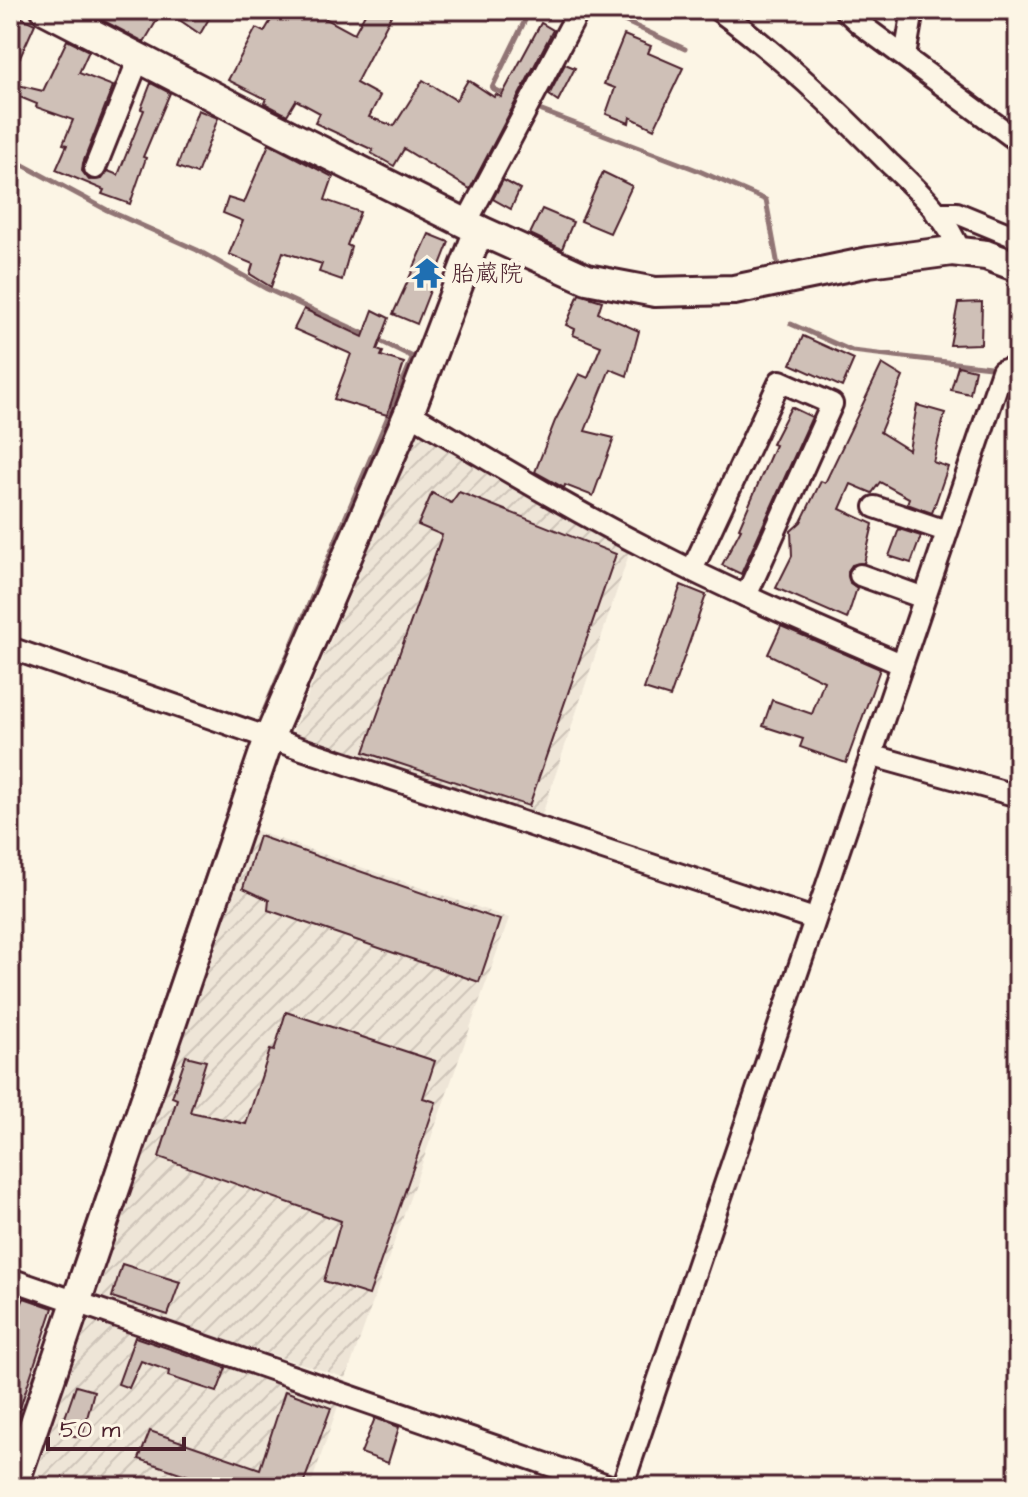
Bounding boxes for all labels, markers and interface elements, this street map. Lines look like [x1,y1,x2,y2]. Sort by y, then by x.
temple icon: 胎蔵院 [410,256,444,290]
place label: 胎蔵院 [451,257,523,291]
scale bar [48,1401,184,1451]
text: 50 m [60,1413,121,1447]

